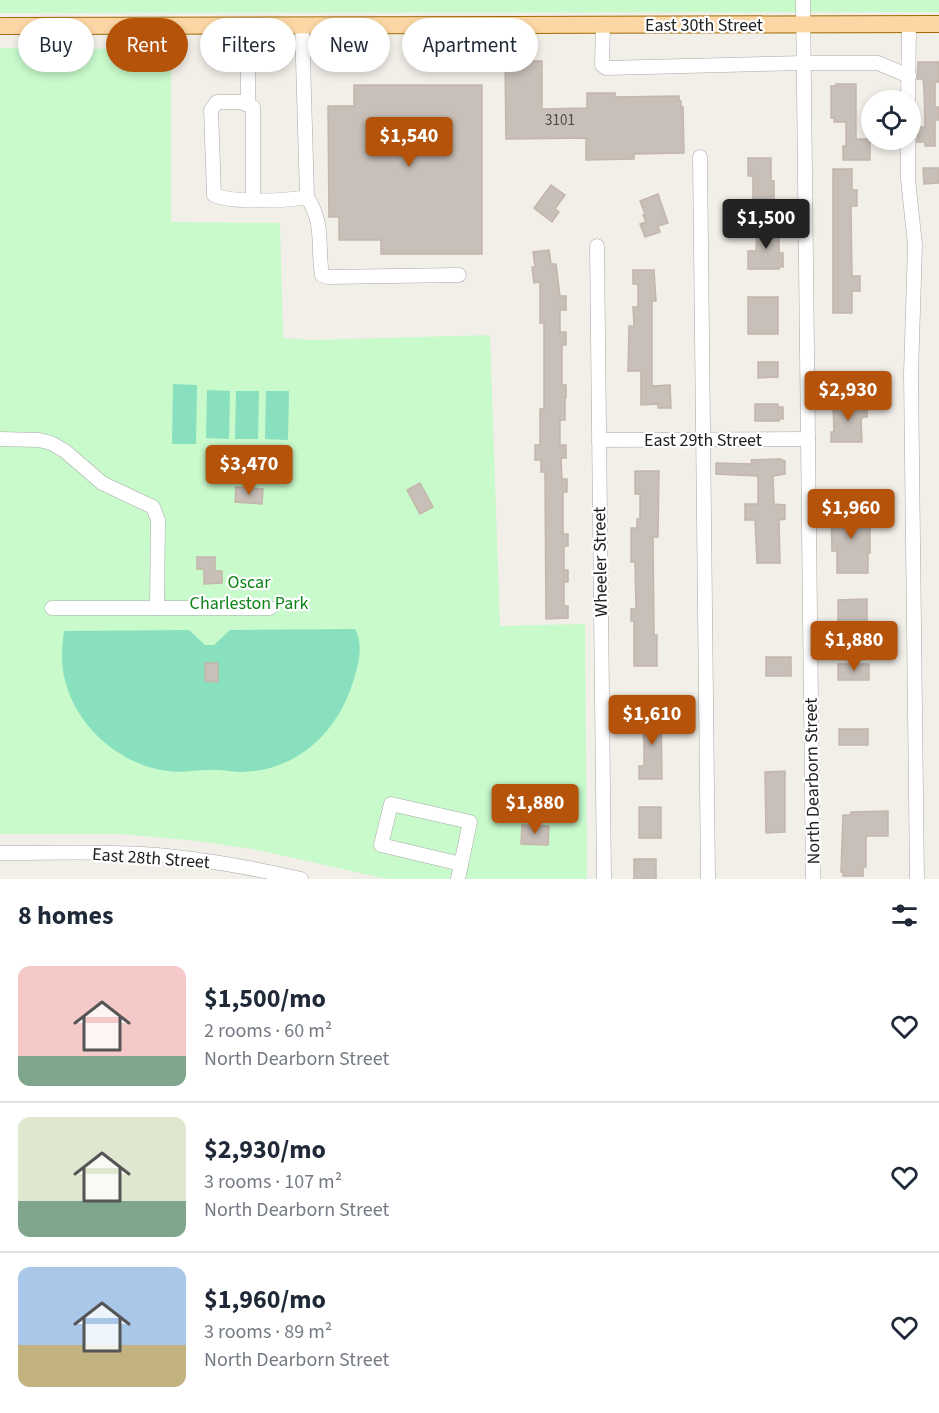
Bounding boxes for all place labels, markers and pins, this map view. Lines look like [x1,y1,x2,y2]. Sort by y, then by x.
pin: $1,540 [360,117,458,168]
pin: $1,500 [717,199,815,250]
pin: $2,930 [799,371,897,422]
pin: $3,470 [200,445,298,496]
pin: $1,960 [802,489,900,540]
pin: $1,880 [805,621,903,672]
pin: $1,610 [603,695,701,746]
pin: $1,880 [486,784,584,835]

